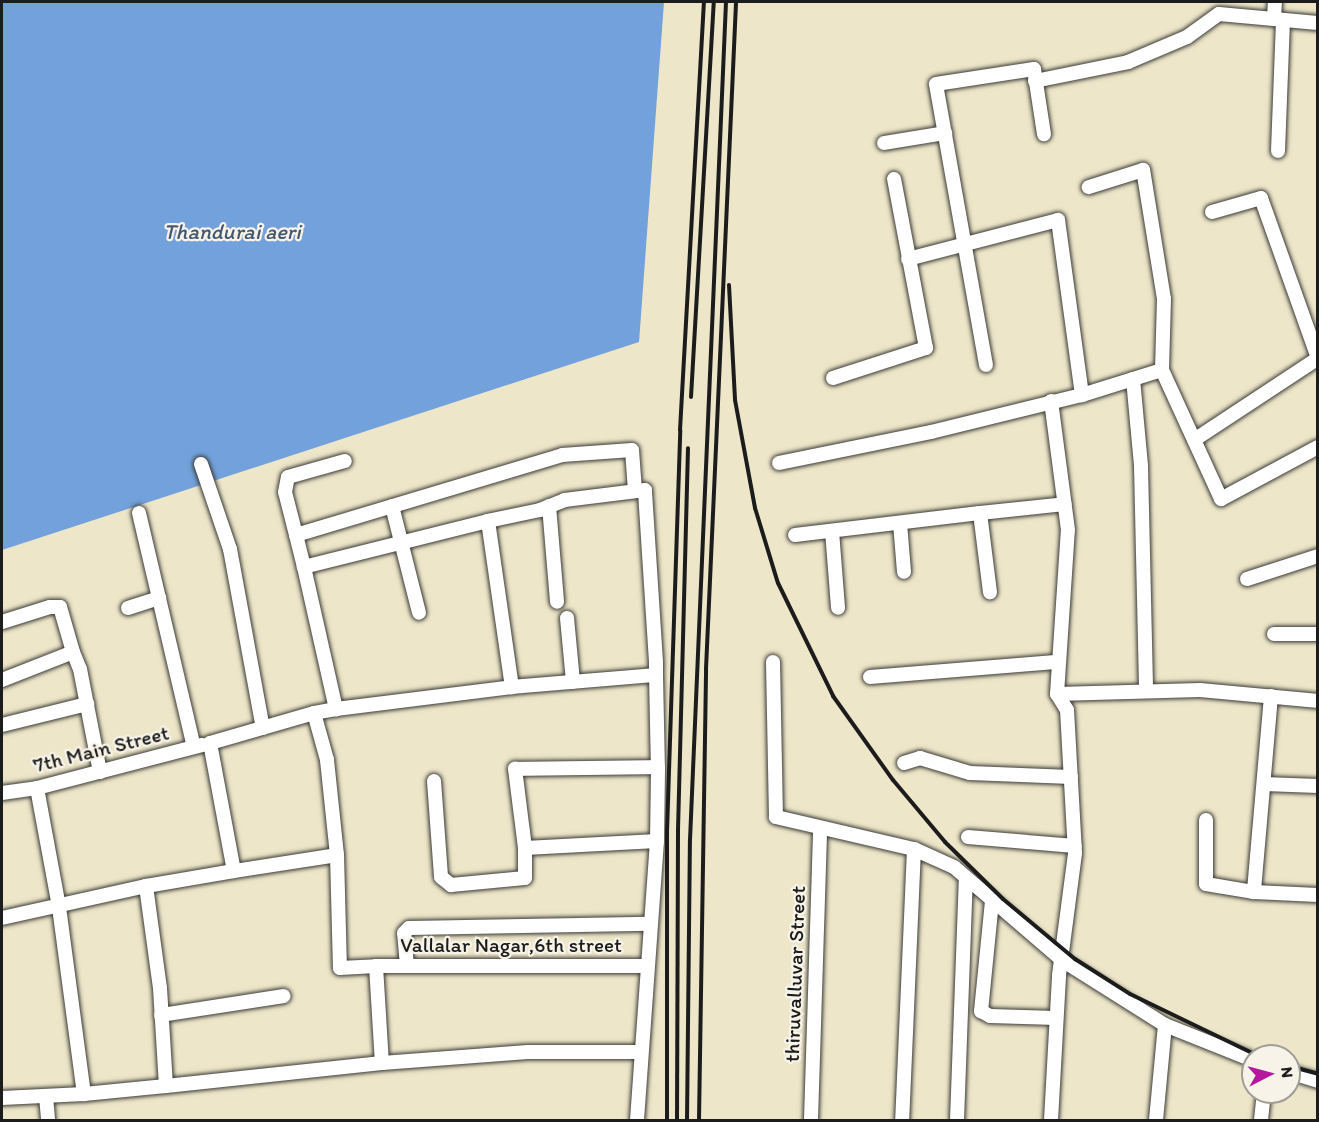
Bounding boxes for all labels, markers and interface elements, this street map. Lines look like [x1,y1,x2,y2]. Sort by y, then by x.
water label: Thandurai aeri [163,219,301,245]
street label: 7th Main Street [31,720,171,778]
street label: thiruvalluvar Street [779,886,811,1062]
street label: Vallalar Nagar,6th street [400,932,622,958]
north arrow [1241,1044,1301,1104]
text: N [1277,1066,1297,1079]

